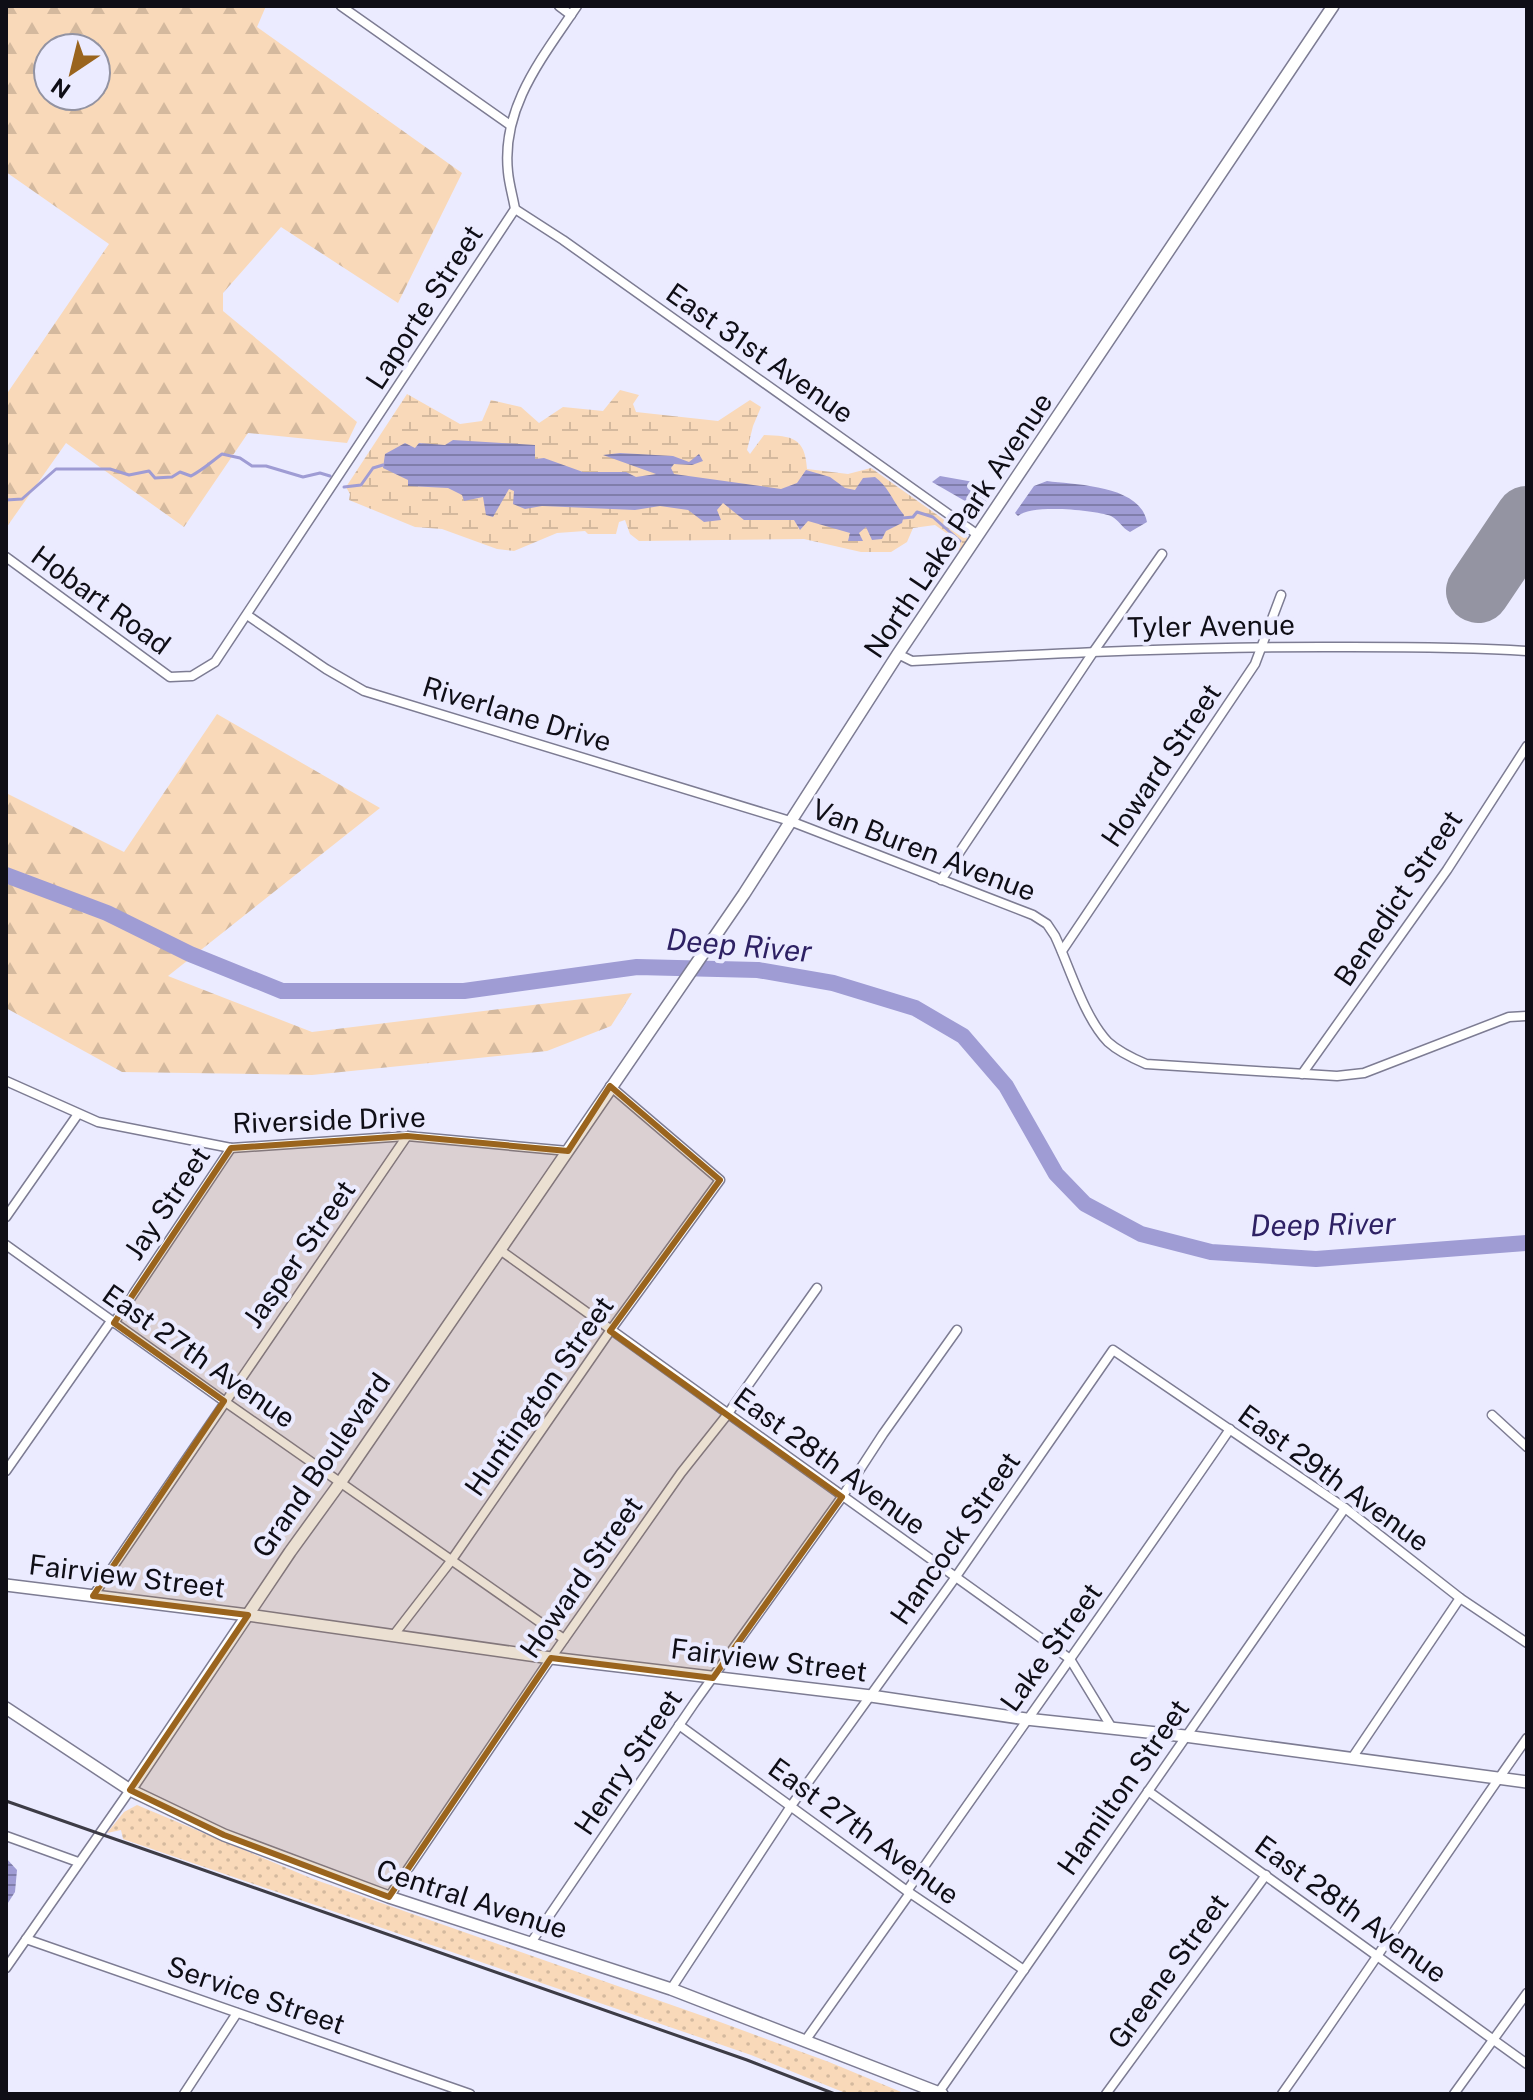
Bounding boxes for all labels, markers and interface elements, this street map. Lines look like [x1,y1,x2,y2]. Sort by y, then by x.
north arrow [32,32,112,112]
text: N [46,73,75,104]
street label: Laporte Street [358,218,489,395]
street label: East 31st Avenue [660,276,860,429]
street label: North Lake Park Avenue [857,386,1059,664]
street label: Hobart Road [25,538,177,661]
street label: Tyler Avenue [1127,608,1295,643]
street label: Riverlane Drive [419,669,616,758]
street label: Howard Street [1094,677,1227,853]
street label: Van Buren Avenue [808,792,1041,907]
street label: Benedict Street [1327,804,1468,992]
water label: Deep River [665,921,814,969]
street label: Riverside Drive [232,1100,426,1139]
street label: Jay Street [117,1140,216,1266]
street label: Jasper Street [236,1174,362,1334]
water label: Deep River [1250,1205,1397,1243]
street label: East 27th Avenue [97,1277,302,1434]
street label: Huntington Street [457,1289,620,1502]
street label: Grand Boulevard [245,1366,396,1563]
street label: East 28th Avenue [728,1380,933,1541]
street label: East 29th Avenue [1232,1397,1436,1558]
street label: Hancock Street [883,1445,1026,1630]
street label: Howard Street [513,1489,649,1664]
street label: Fairview Street [27,1547,227,1604]
street label: Lake Street [993,1576,1108,1717]
street label: Fairview Street [669,1631,869,1688]
street label: Henry Street [567,1683,688,1841]
street label: Hamilton Street [1050,1693,1195,1881]
street label: East 27th Avenue [763,1750,966,1911]
street label: East 28th Avenue [1249,1828,1454,1989]
street label: Central Avenue [372,1852,572,1945]
street label: Greene Street [1100,1887,1235,2055]
street label: Service Street [163,1949,350,2040]

